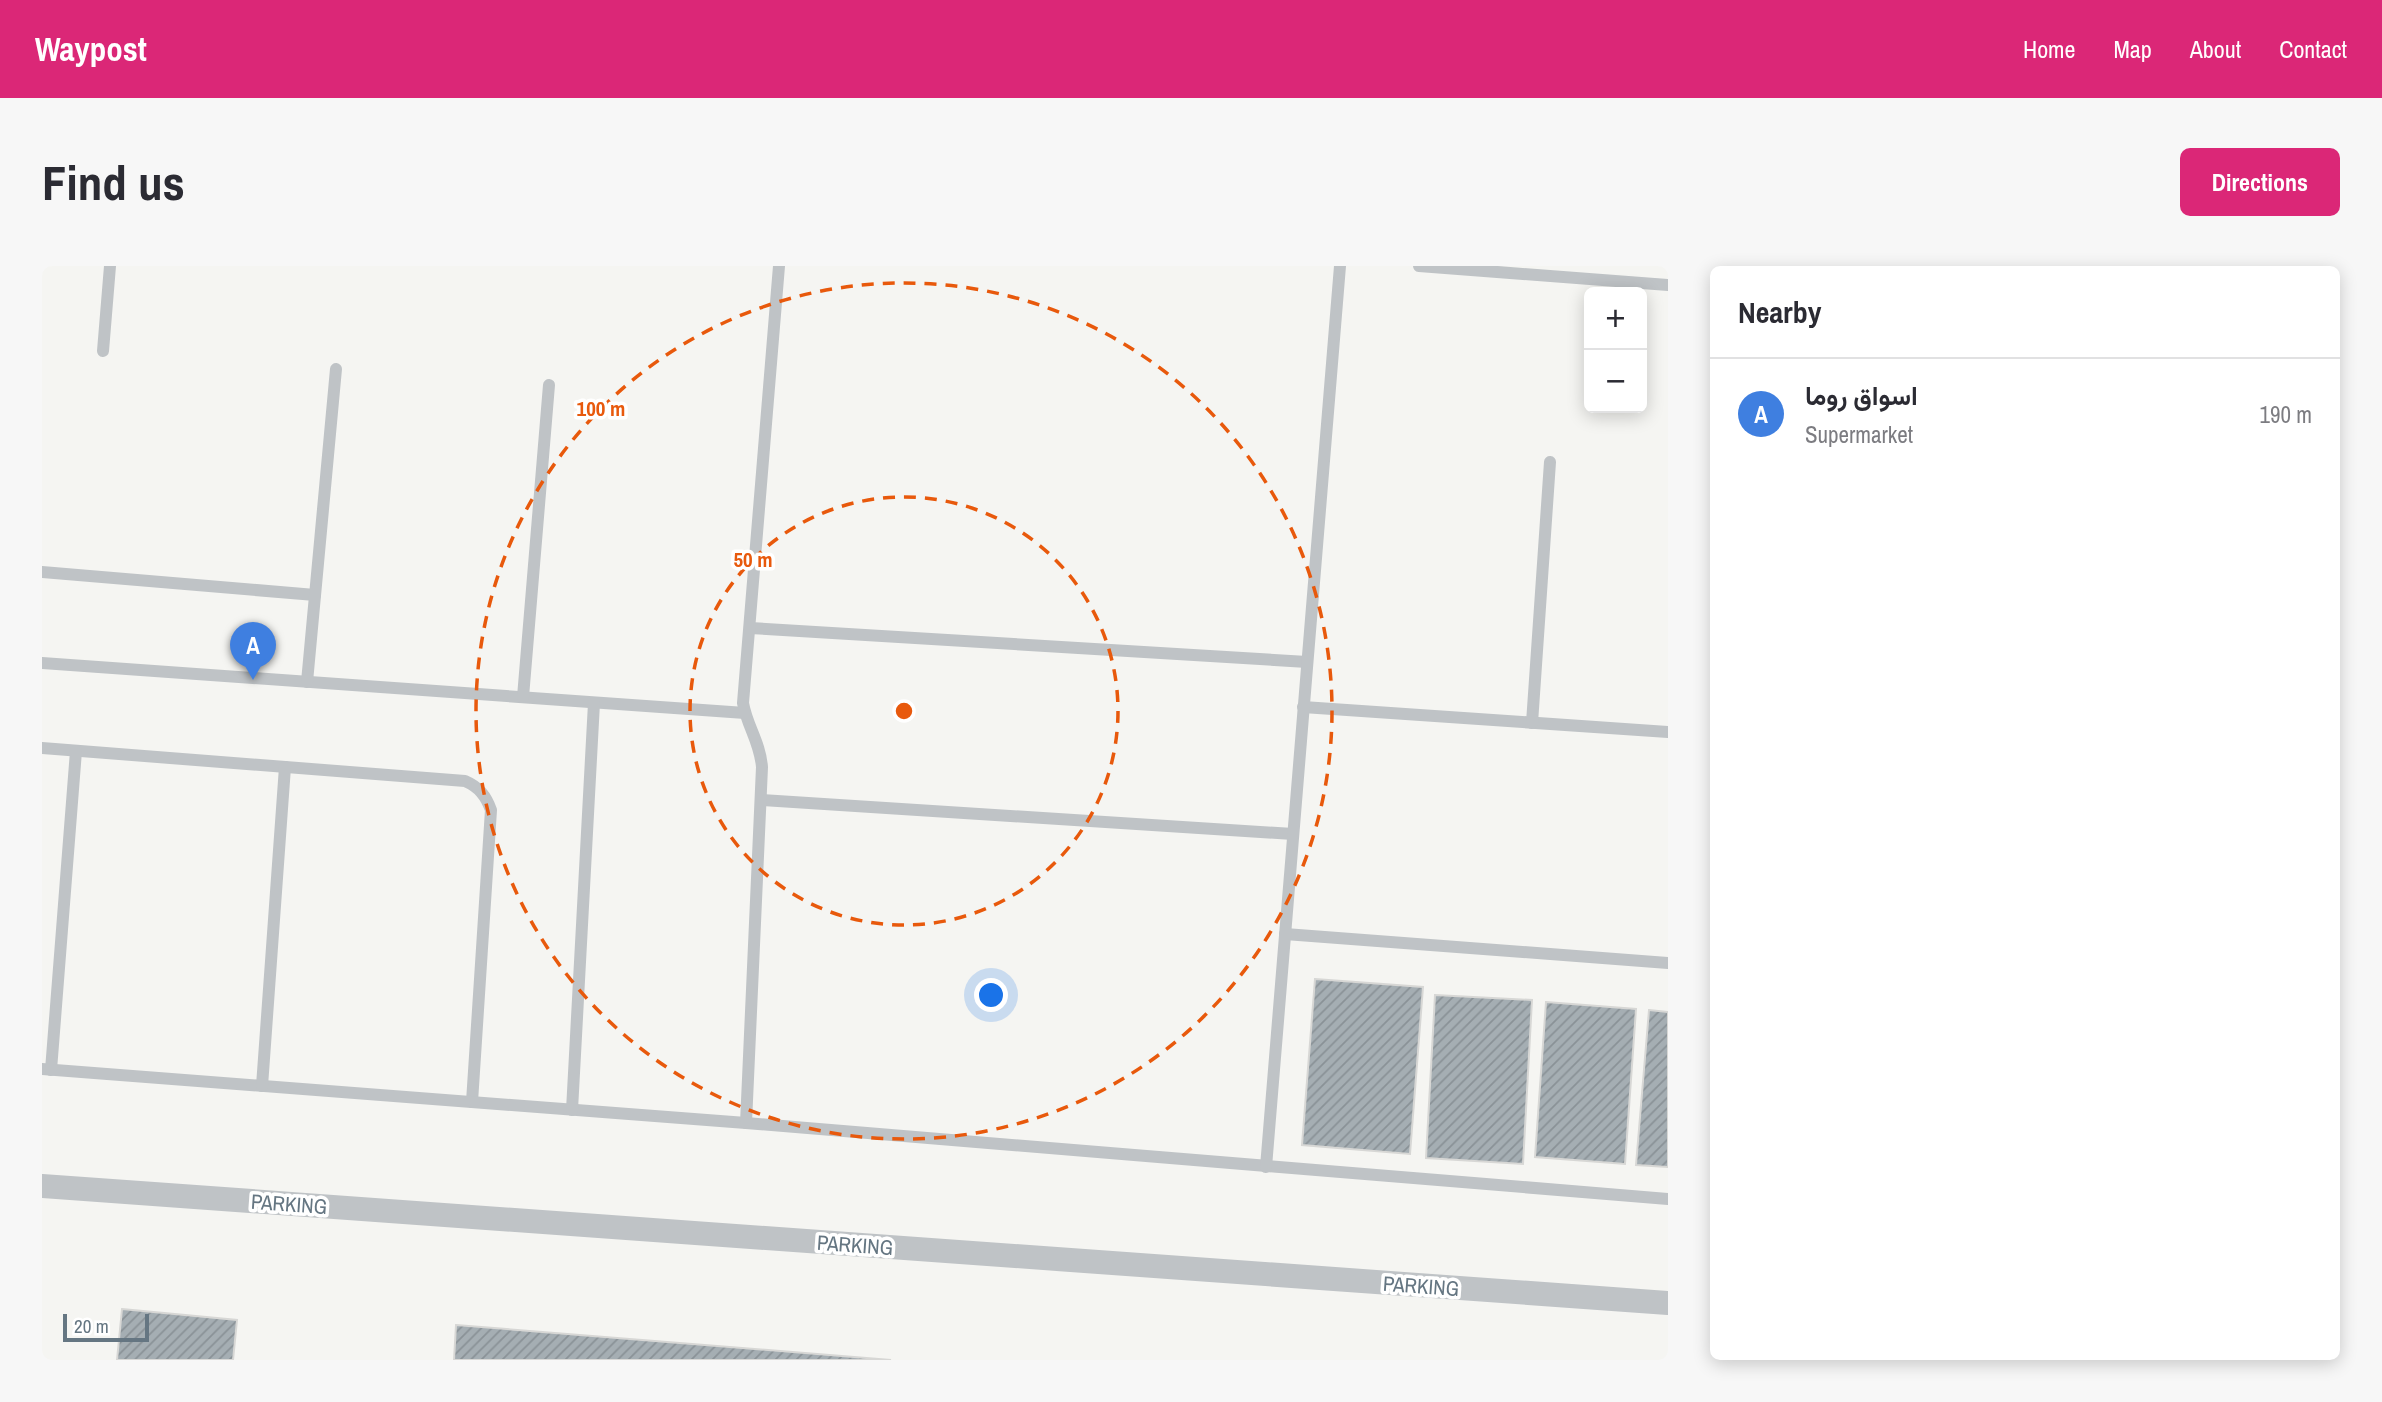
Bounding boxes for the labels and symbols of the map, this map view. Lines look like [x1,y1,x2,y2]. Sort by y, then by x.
text: 100 m [577,394,625,423]
text: 50 m [733,545,773,574]
pin: A [230,622,276,680]
centre of rings [892,699,916,723]
your location [974,978,1008,1012]
street label: PARKING [250,1187,328,1221]
street label: PARKING [816,1228,894,1262]
street label: PARKING [1382,1269,1460,1303]
scale bar [63,1311,149,1343]

